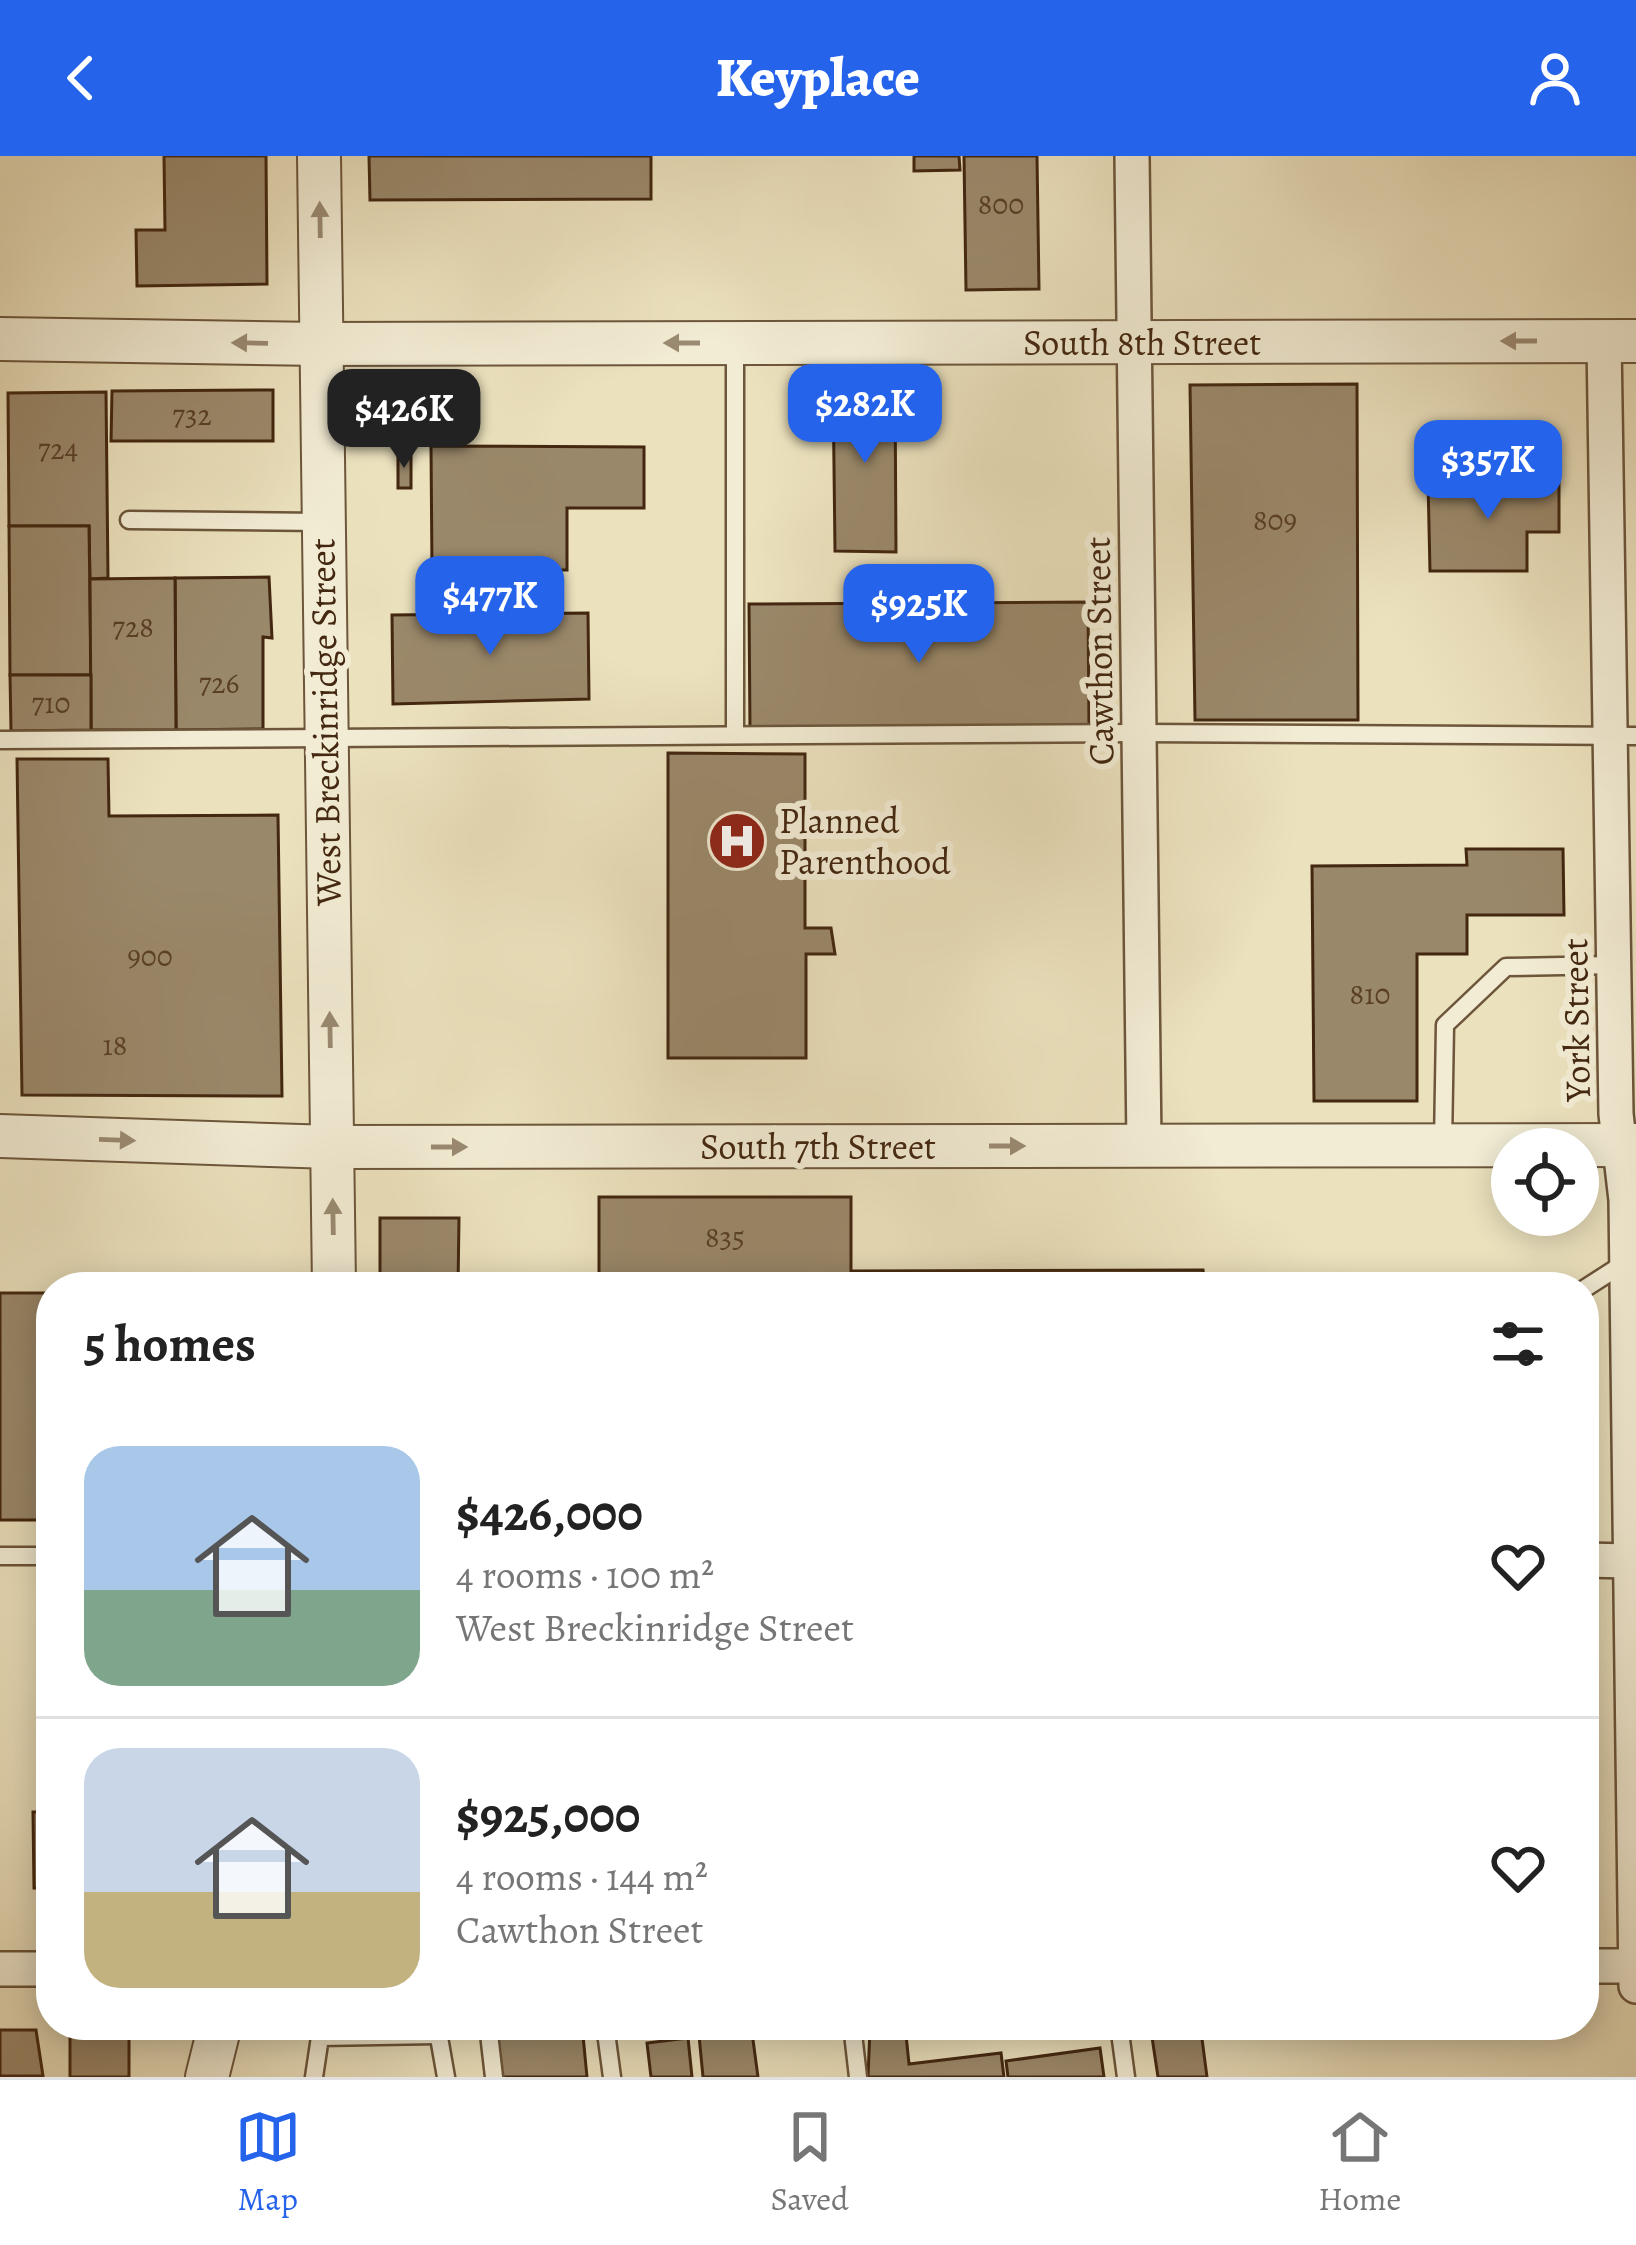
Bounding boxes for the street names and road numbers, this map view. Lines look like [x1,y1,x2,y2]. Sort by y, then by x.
street label: South 8th Street [1023,318,1261,367]
street label: Cawthon Street [1073,536,1125,766]
street label: West Breckinridge Street [297,538,353,907]
street label: York Street [1550,938,1602,1103]
street label: South 7th Street [700,1122,936,1171]

